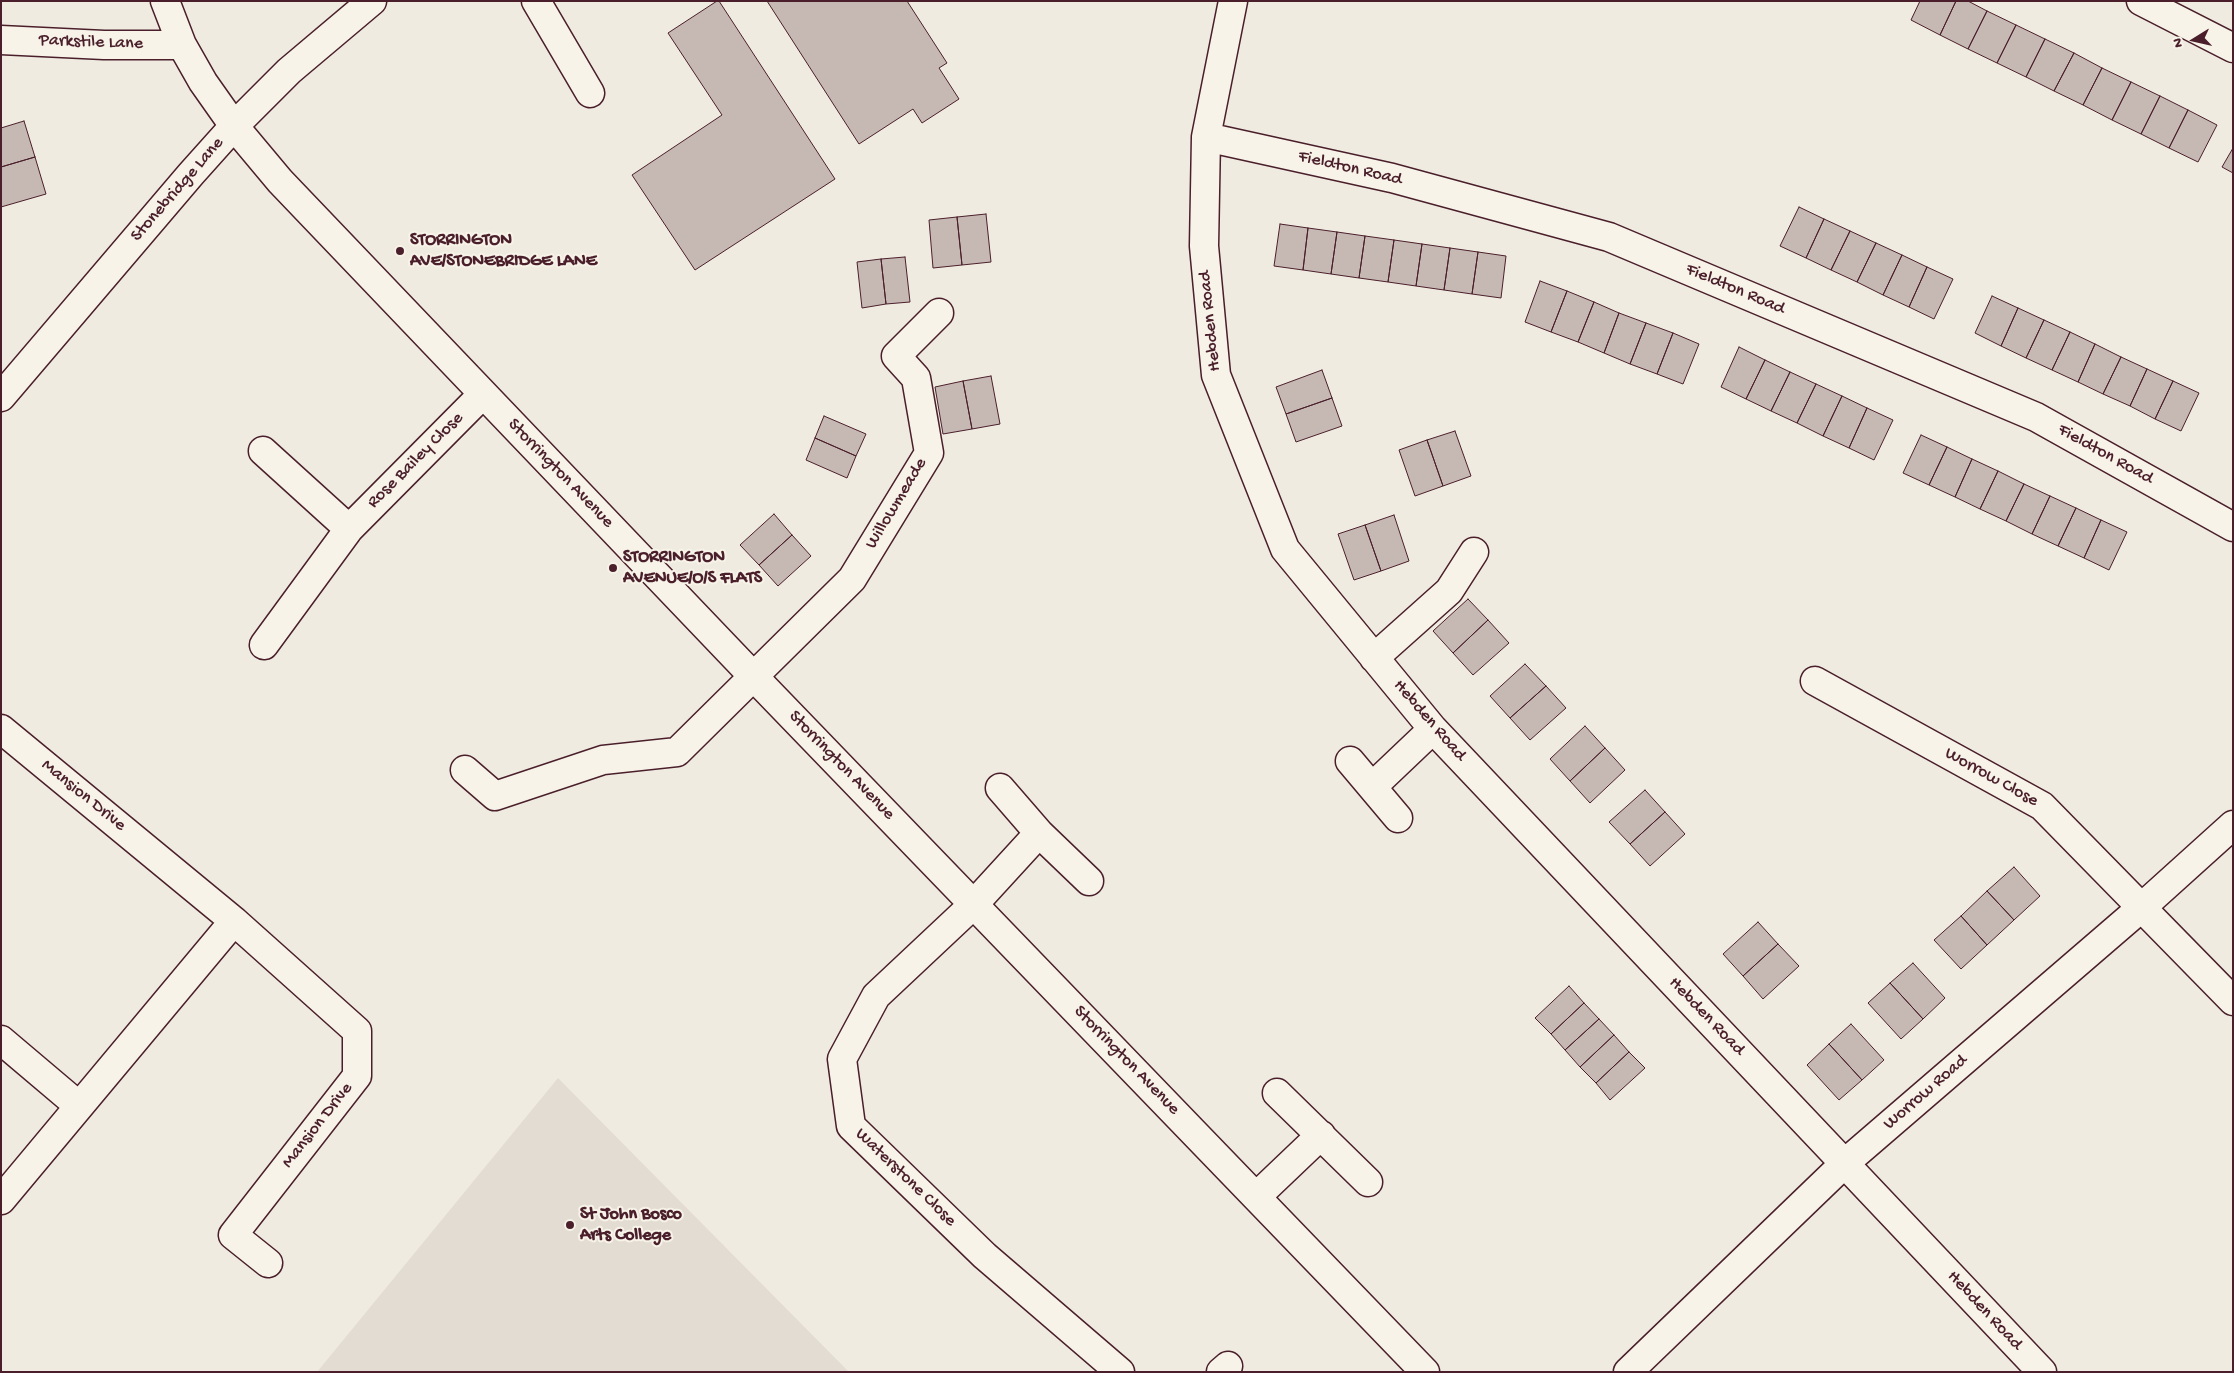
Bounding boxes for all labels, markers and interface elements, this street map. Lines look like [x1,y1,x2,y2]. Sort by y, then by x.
north arrow [2169,15,2219,65]
street label: Parkstile Lane [39,30,143,56]
text: N [2170,37,2188,49]
street label: Stonebridge Lane [127,133,229,247]
street label: Fieldton Road [1296,147,1404,191]
place label: STORRINGTON AVE/STONEBRIDGE LANE [410,230,597,272]
marker: STORRINGTON AVE/STONEBRIDGE LANE [394,245,406,257]
street label: Fieldton Road [1682,259,1788,321]
street label: Hebden Road [1195,270,1227,372]
street label: Rose Bailey Close [363,408,469,514]
street label: Storrington Avenue [502,415,618,533]
street label: Fieldton Road [2054,420,2156,490]
street label: Willowmeade [861,455,933,553]
place label: STORRINGTON AVENUE/O/S FLATS [623,547,762,590]
marker: STORRINGTON AVENUE/O/S FLATS [607,562,619,574]
street label: Hebden Road [1388,676,1470,766]
street label: Storrington Avenue [783,707,899,825]
street label: Worrow Close [1940,743,2042,813]
street label: Mansion Drive [36,755,130,837]
street label: Hebden Road [1663,973,1749,1061]
street label: Storrington Avenue [1068,1002,1184,1120]
street label: Worrow Road [1880,1051,1972,1135]
street label: Mansion Drive [278,1079,358,1173]
street label: Waterstone Close [850,1124,960,1232]
place label: St John Bosco Arts College [580,1204,682,1246]
marker: St John Bosco Arts College [564,1219,576,1231]
street label: Hebden Road [1942,1267,2026,1355]

